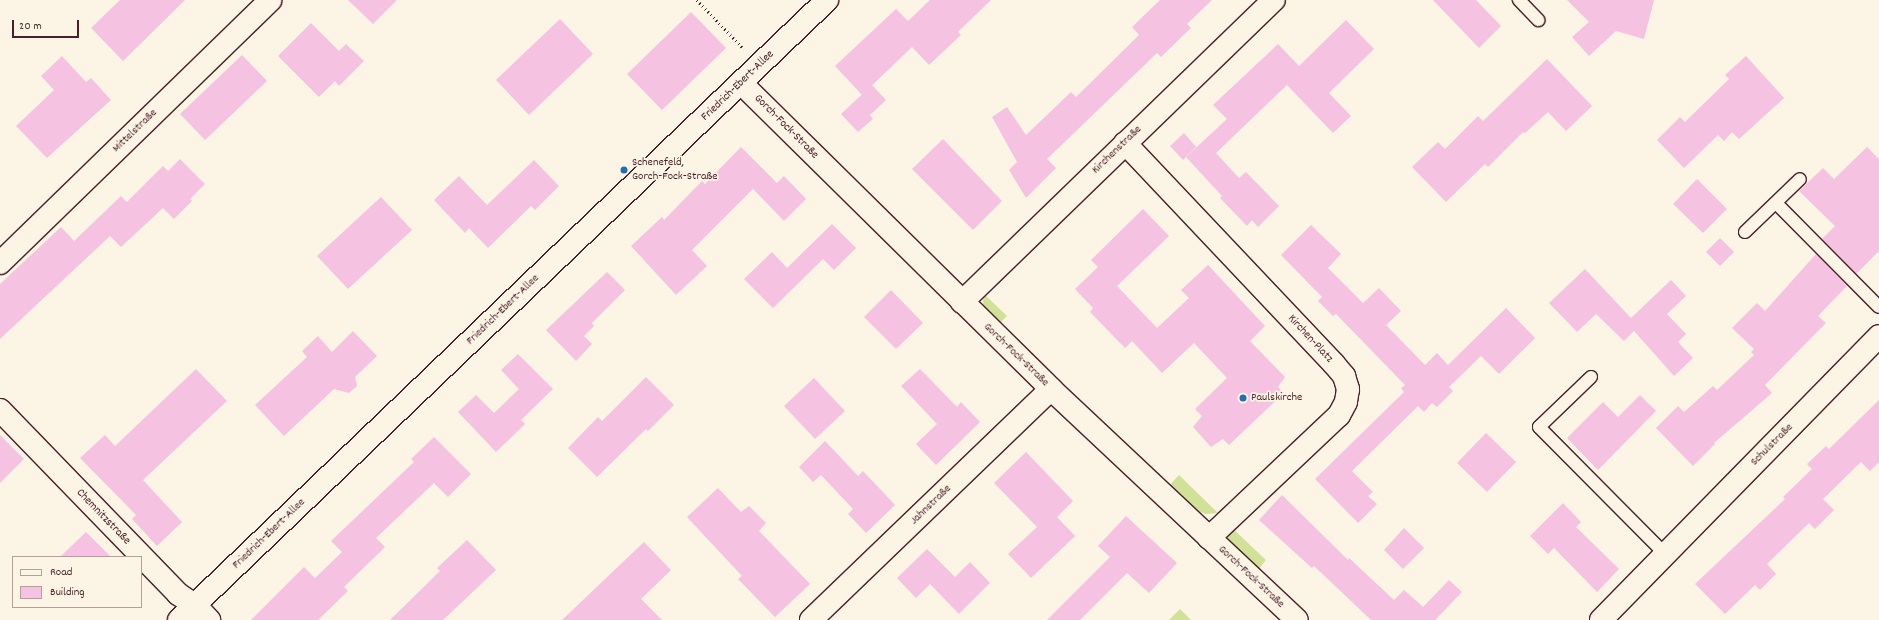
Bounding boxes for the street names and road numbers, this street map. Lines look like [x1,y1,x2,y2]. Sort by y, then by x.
street label: Friedrich-Ebert-Allee [699,48,777,124]
street label: Gorch-Fock-Straße [751,92,821,162]
street label: Mittelstraße [110,106,160,156]
street label: Kirchenstraße [1089,123,1145,177]
street label: Friedrich-Ebert-Allee [464,272,542,348]
street label: Kirchen-Platz [1284,312,1336,366]
street label: Gorch-Fock-Straße [980,320,1052,390]
street label: Schulstraße [1748,421,1796,469]
street label: Jahnstraße [907,482,955,528]
street label: Chemnitzstraße [73,486,133,548]
street label: Friedrich-Ebert-Allee [230,496,308,572]
street label: Gorch-Fock-Straße [1215,543,1287,611]

